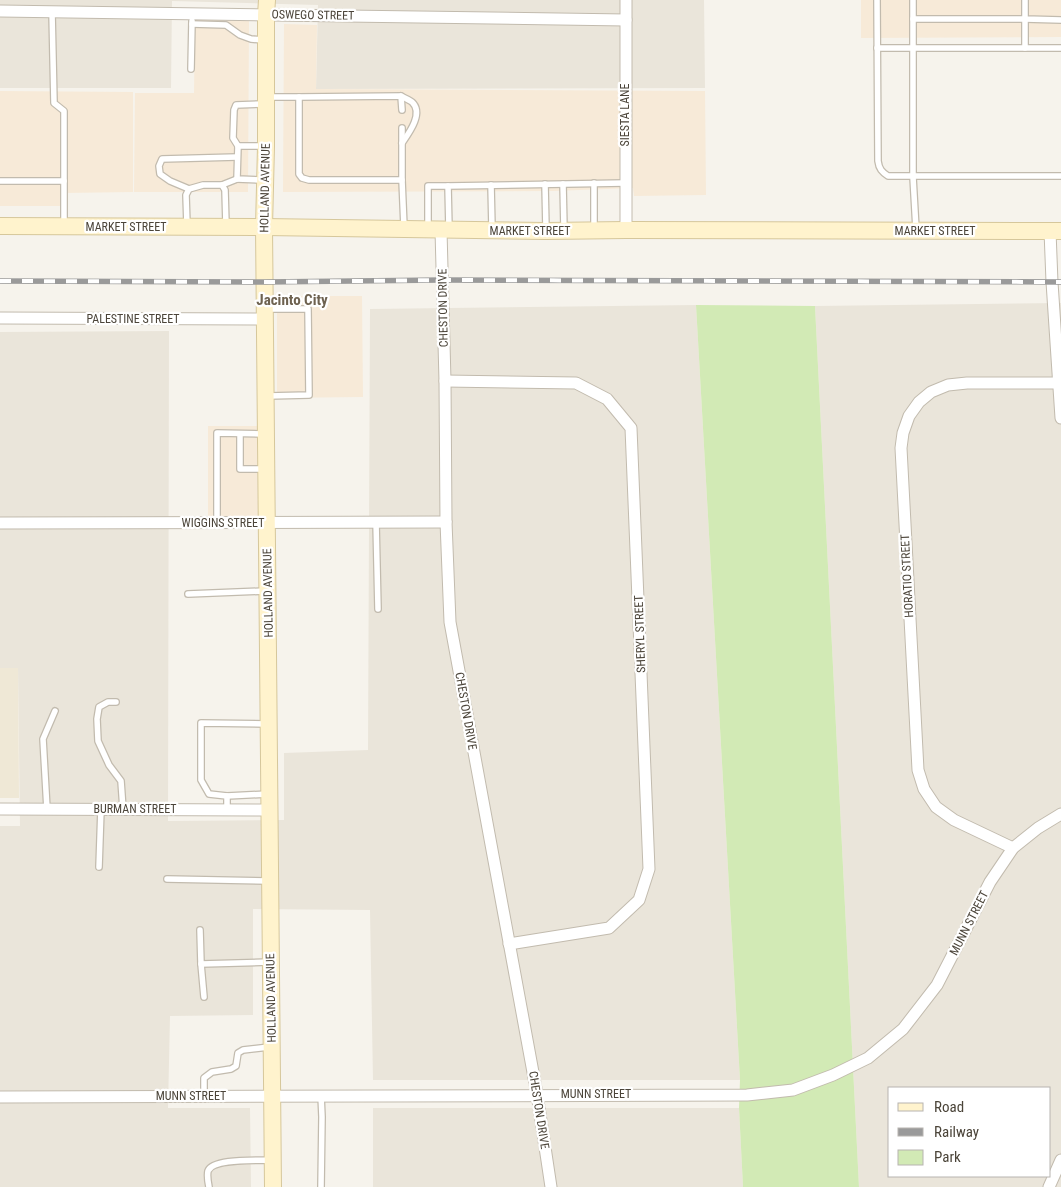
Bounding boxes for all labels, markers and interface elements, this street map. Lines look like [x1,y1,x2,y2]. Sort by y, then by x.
street label: OSWEGO STREET [272,7,354,23]
street label: SIESTA LANE [618,83,632,147]
street label: HOLLAND AVENUE [257,143,273,233]
street label: MARKET STREET [86,220,166,234]
street label: MARKET STREET [490,224,570,238]
street label: MARKET STREET [895,224,975,238]
street label: CHESTON DRIVE [435,268,451,348]
district label: Jacinto City [256,291,328,309]
street label: PALESTINE STREET [86,312,180,326]
street label: WIGGINS STREET [182,516,264,530]
street label: HORATIO STREET [898,534,916,618]
street label: HOLLAND AVENUE [260,548,276,638]
street label: SHERYL STREET [632,595,648,673]
street label: CHESTON DRIVE [452,671,480,751]
street label: BURMAN STREET [93,802,177,816]
street label: MUNN STREET [947,888,991,958]
street label: HOLLAND AVENUE [263,953,279,1043]
street label: CHESTON DRIVE [526,1070,552,1150]
street label: MUNN STREET [561,1087,631,1101]
legend [888,1087,1051,1177]
street label: MUNN STREET [156,1089,226,1103]
text: Road [934,1098,964,1116]
text: Railway [934,1123,979,1141]
text: Park [934,1148,961,1166]

